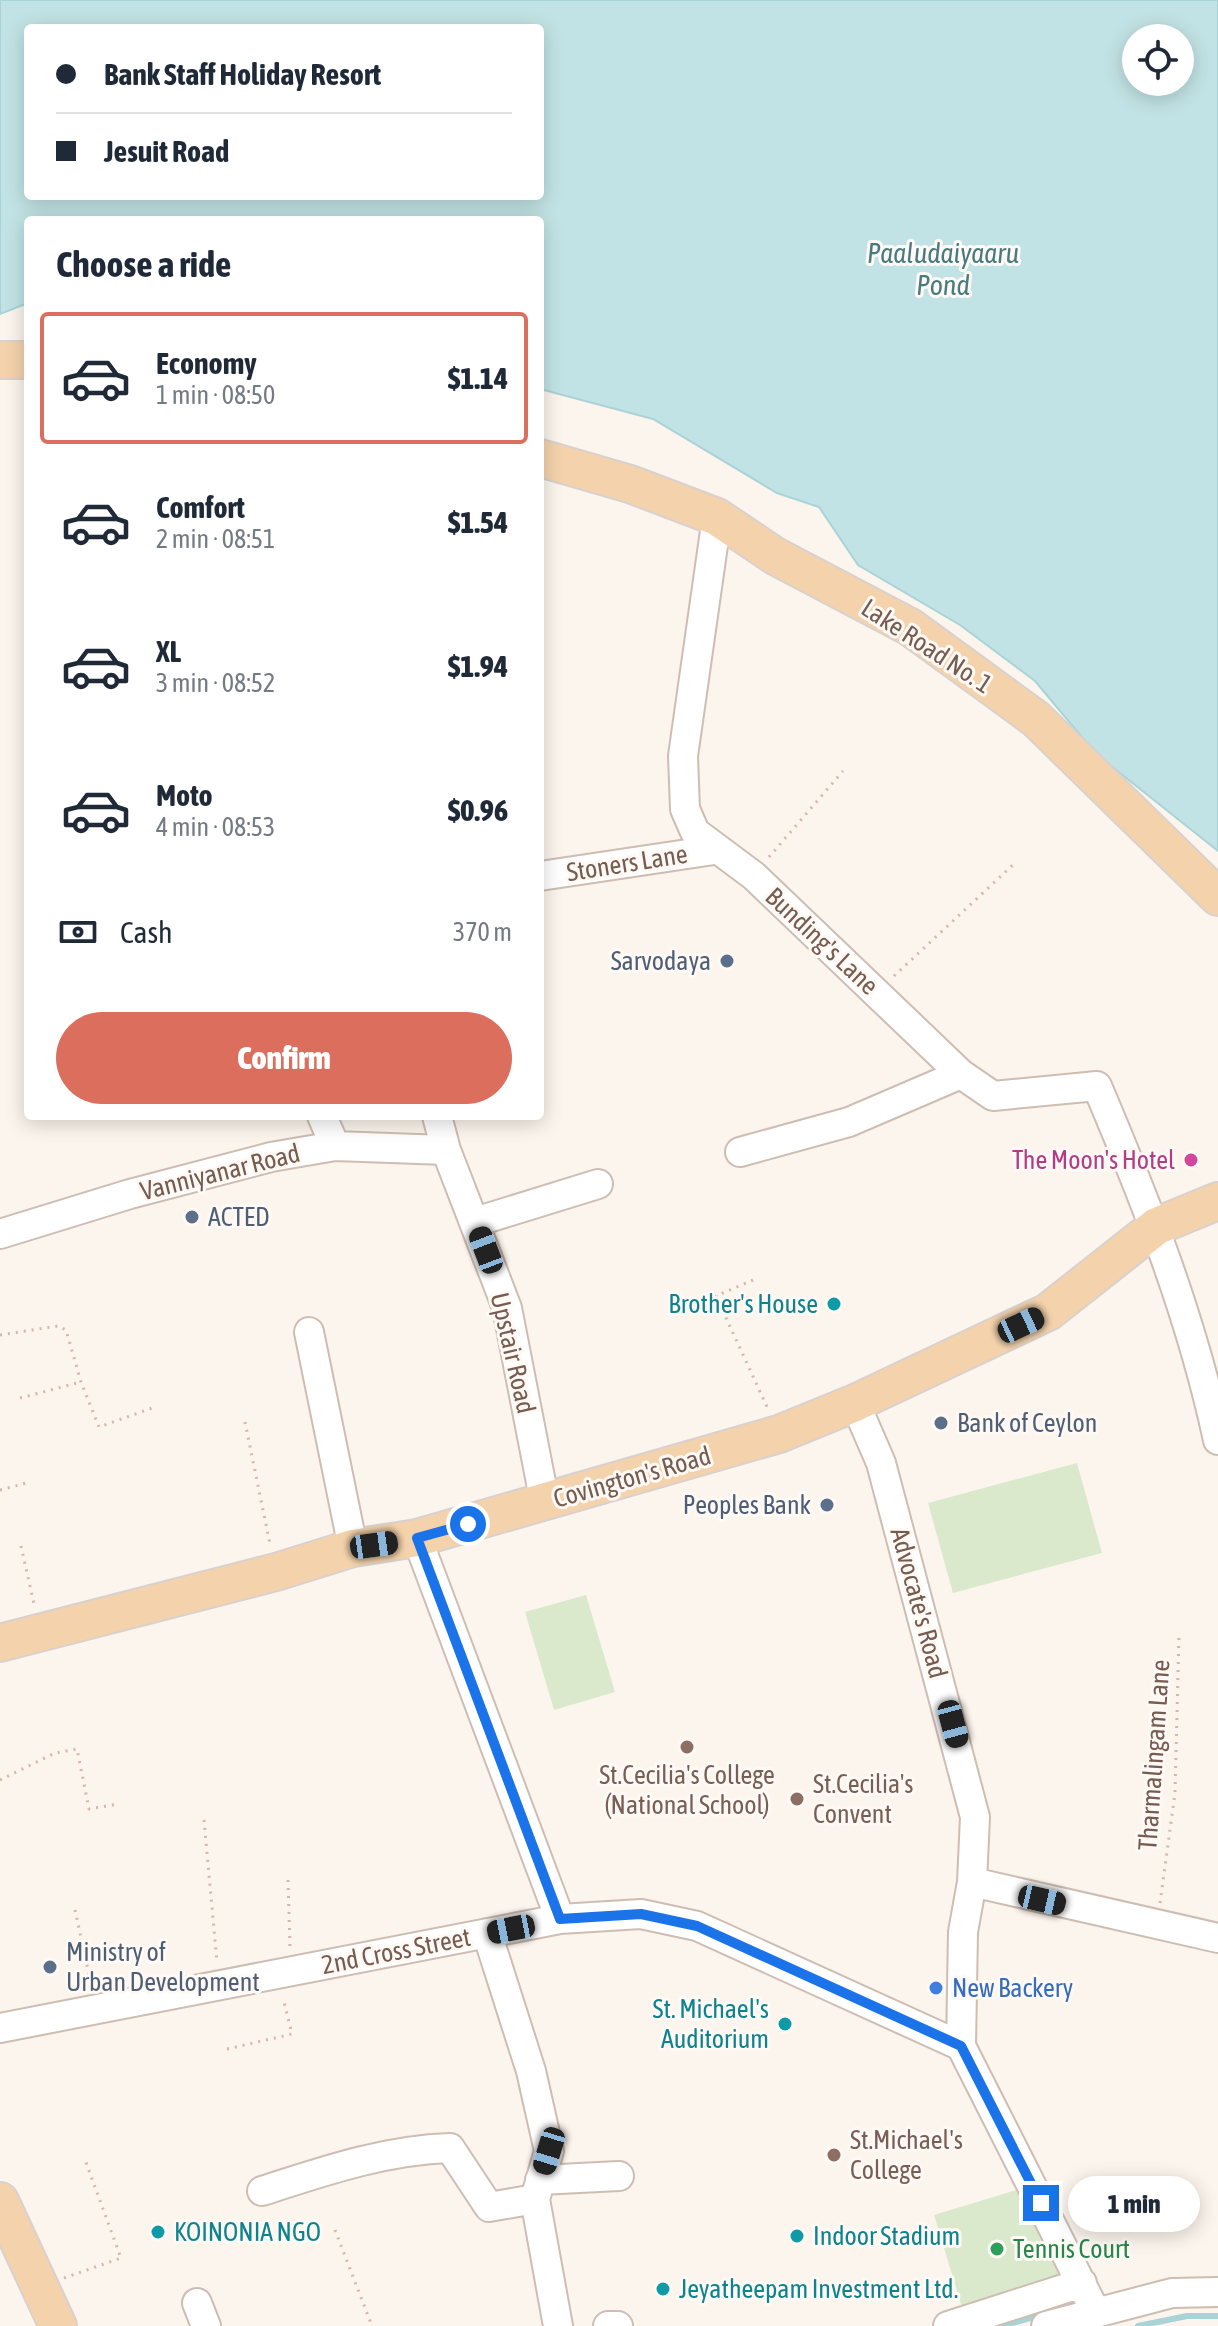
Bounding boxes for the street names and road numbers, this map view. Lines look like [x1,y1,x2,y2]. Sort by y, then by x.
street label: Lake Road No. 1 [856,593,998,699]
street label: Stoners Lane [565,839,689,887]
street label: Bunding's Lane [759,881,885,1001]
street label: Vanniyanar Road [137,1138,303,1206]
street label: Upstair Road [485,1290,541,1416]
street label: Covington's Road [550,1440,714,1514]
street label: Advocate's Road [885,1525,953,1681]
street label: Tharmalingam Lane [1132,1659,1176,1851]
street label: 2nd Cross Street [319,1922,473,1980]

